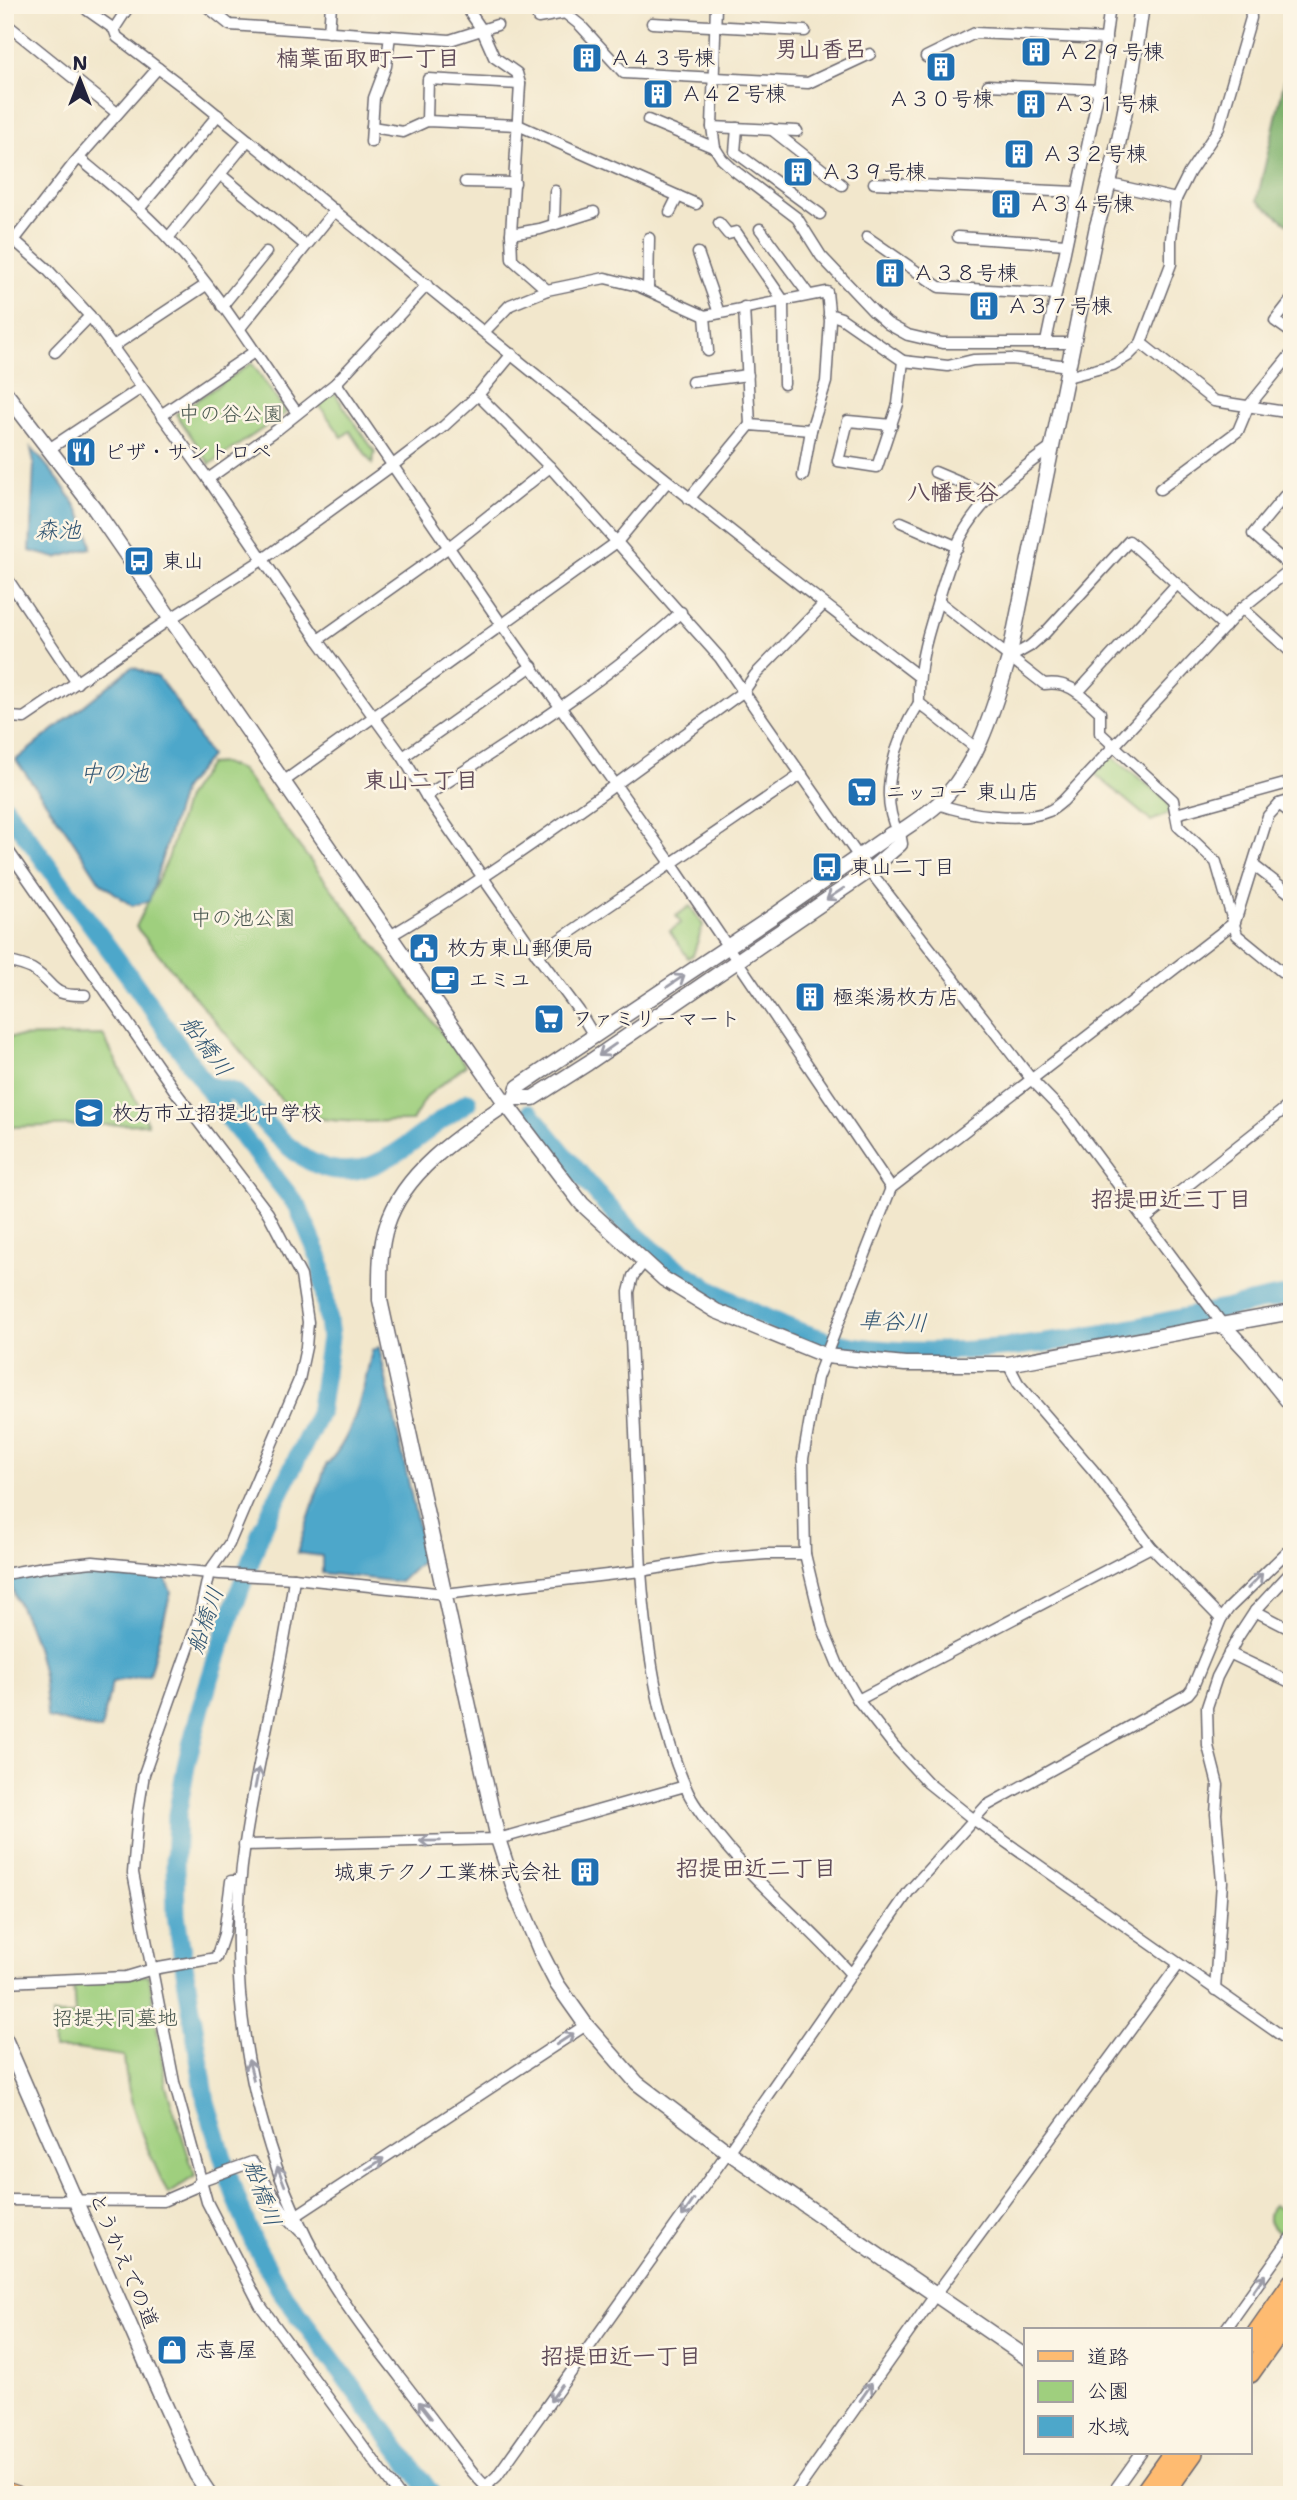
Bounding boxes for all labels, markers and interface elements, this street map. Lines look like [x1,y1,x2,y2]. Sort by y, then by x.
district label: 男山香呂 [775,34,867,64]
building icon: Ａ２９号棟 [1019,35,1053,69]
place label: Ａ２９号棟 [1059,38,1164,66]
building icon: Ａ４３号棟 [570,41,604,75]
district label: 楠葉面取町一丁目 [276,43,460,73]
place label: Ａ４３号棟 [610,44,715,72]
north arrow [46,46,116,116]
building icon: Ａ３０号棟 [924,50,958,84]
text: N [72,51,88,76]
building icon: Ａ４２号棟 [641,77,675,111]
place label: Ａ４２号棟 [681,80,786,108]
place label: Ａ３０号棟 [889,85,994,113]
building icon: Ａ３１号棟 [1014,87,1048,121]
place label: Ａ３１号棟 [1054,90,1159,118]
building icon: Ａ３２号棟 [1002,137,1036,171]
place label: Ａ３２号棟 [1042,140,1147,168]
building icon: Ａ３９号棟 [781,155,815,189]
place label: Ａ３９号棟 [821,158,926,186]
building icon: Ａ３４号棟 [989,187,1023,221]
place label: Ａ３４号棟 [1029,190,1134,218]
building icon: Ａ３８号棟 [873,256,907,290]
place label: Ａ３８号棟 [913,259,1018,287]
building icon: Ａ３７号棟 [967,289,1001,323]
place label: Ａ３７号棟 [1007,292,1112,320]
park label: 中の谷公園 [179,400,284,428]
restaurant icon: ピザ・サントロペ [64,435,98,469]
place label: ピザ・サントロペ [104,438,272,466]
district label: 八幡長谷 [907,477,999,507]
water label: 森池 [35,515,82,545]
bus stop icon: 東山 [122,544,156,578]
place label: 東山 [162,547,204,575]
water label: 中の池 [80,758,150,788]
district label: 東山二丁目 [364,765,479,795]
supermarket icon: ニッコー 東山店 [845,775,879,809]
place label: ニッコー 東山店 [885,778,1039,806]
bus stop icon: 東山二丁目 [810,850,844,884]
place label: 東山二丁目 [850,853,955,881]
one-way arrow [826,887,845,901]
park label: 中の池公園 [191,904,296,932]
public building icon: 枚方東山郵便局 [407,931,441,965]
place label: 枚方東山郵便局 [447,934,594,962]
cafe icon: エミユ [428,963,462,997]
place label: エミユ [468,966,531,994]
one-way arrow [666,974,685,988]
building icon: 極楽湯枚方店 [793,980,827,1014]
place label: 極楽湯枚方店 [833,983,959,1011]
supermarket icon: ファミリーマート [532,1002,566,1036]
place label: ファミリーマート [572,1005,740,1033]
water label: 船橋川 [175,1009,239,1083]
one-way arrow [598,1043,617,1057]
school or university icon: 枚方市立招提北中学校 [72,1096,106,1130]
place label: 枚方市立招提北中学校 [112,1099,322,1127]
district label: 招提田近三丁目 [1091,1184,1252,1214]
water label: 車谷川 [858,1304,928,1338]
one-way arrow [1246,1573,1263,1590]
water label: 船橋川 [180,1582,230,1658]
one-way arrow [250,1767,264,1790]
one-way arrow [418,1834,441,1847]
district label: 招提田近二丁目 [676,1853,837,1883]
building icon: 城東テクノ工業株式会社 [568,1855,602,1889]
place label: 城東テクノ工業株式会社 [334,1858,562,1886]
park label: 招提共同墓地 [52,2004,178,2032]
one-way arrow [554,2032,574,2046]
one-way arrow [244,2059,257,2082]
water label: 船橋川 [238,2155,288,2231]
one-way arrow [364,2157,384,2171]
one-way arrow [273,2165,286,2187]
street label: とうかえでの道 [83,2188,165,2332]
one-way arrow [681,2198,695,2217]
one-way arrow [1251,2274,1266,2293]
legend [1024,2328,1252,2454]
shop icon: 志喜屋 [155,2333,189,2367]
place label: 志喜屋 [195,2336,258,2364]
district label: 招提田近一丁目 [541,2341,702,2371]
text: 道路 [1087,2343,1129,2371]
text: 公園 [1087,2377,1129,2405]
one-way arrow [549,2383,563,2402]
one-way arrow [859,2383,873,2402]
one-way arrow [418,2401,433,2419]
text: 水域 [1087,2413,1129,2441]

